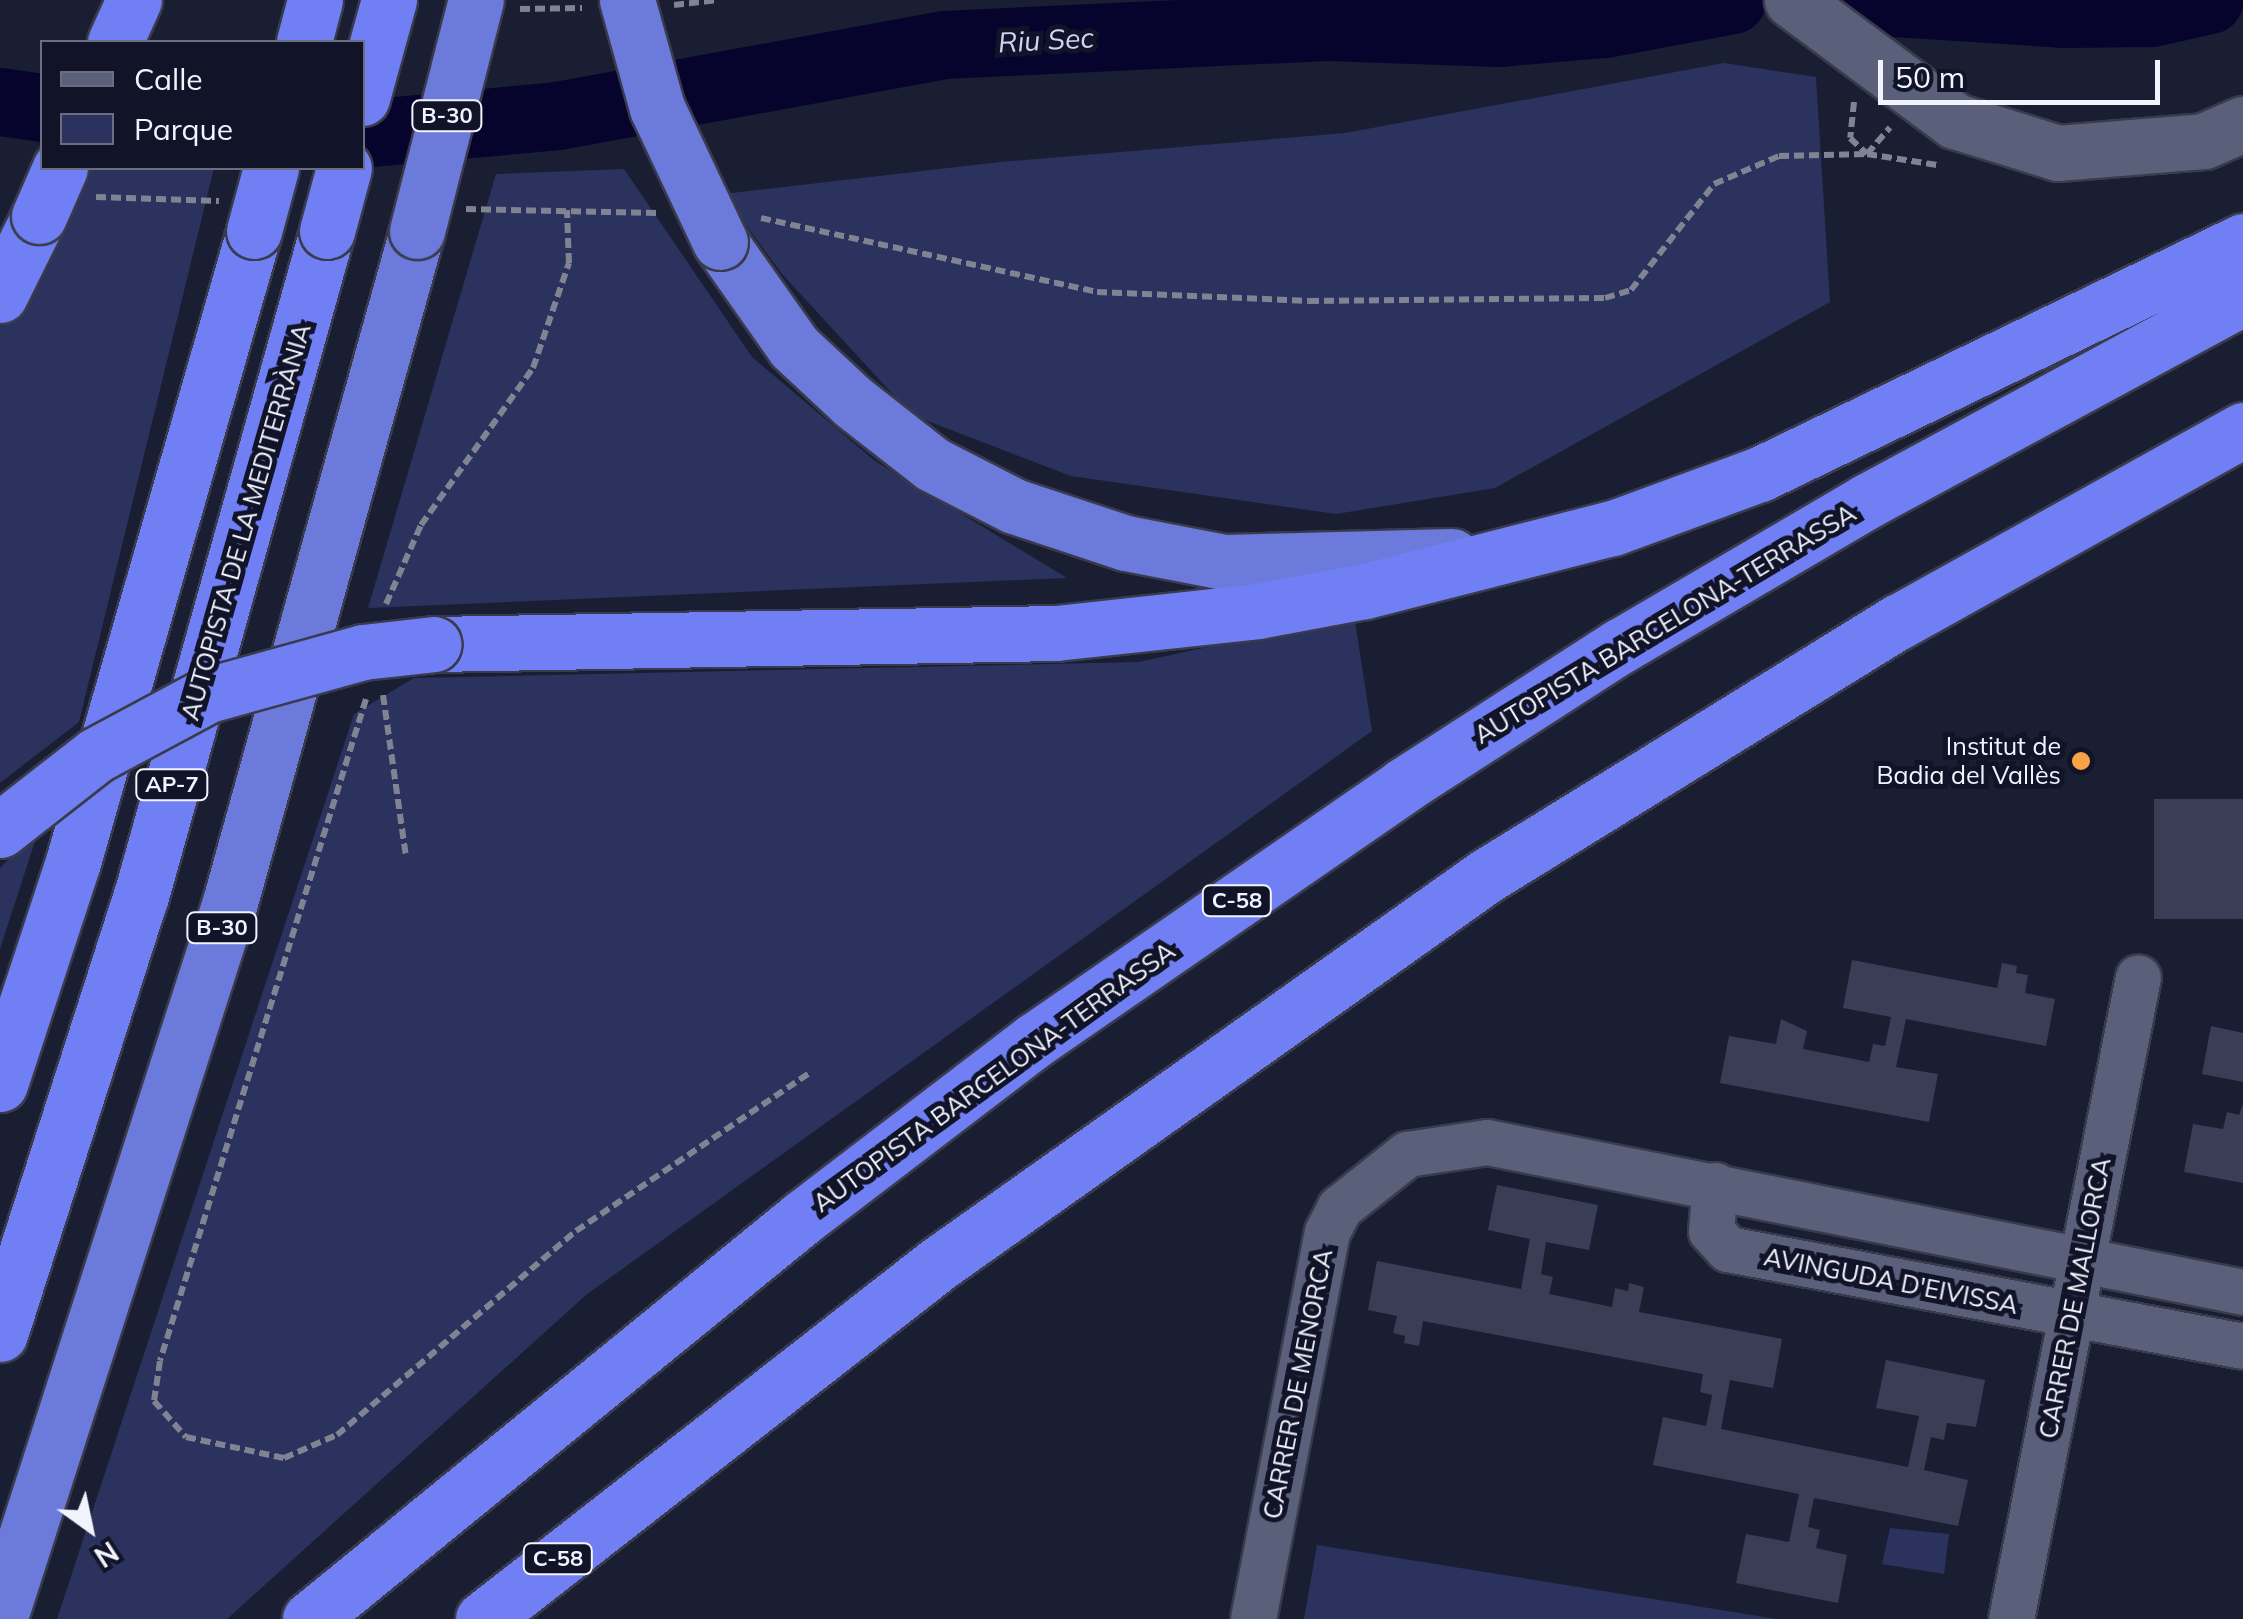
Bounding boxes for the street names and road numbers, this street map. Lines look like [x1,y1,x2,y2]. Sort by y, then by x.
road number: B-30 [410,99,484,133]
street label: AUTOPISTA DE LA MEDITERRÀNIA [175,320,317,724]
street label: AUTOPISTA BARCELONA-TERRASSA [1469,498,1861,750]
road number: AP-7 [134,768,210,802]
road number: C-58 [1200,884,1274,918]
road number: B-30 [184,911,260,945]
street label: AUTOPISTA BARCELONA-TERRASSA [807,936,1181,1218]
street label: CARRER DE MALLORCA [2033,1155,2117,1441]
street label: AVINGUDA D'EIVISSA [1761,1242,2021,1320]
street label: CARRER DE MENORCA [1257,1246,1339,1522]
road number: C-58 [520,1542,596,1576]

